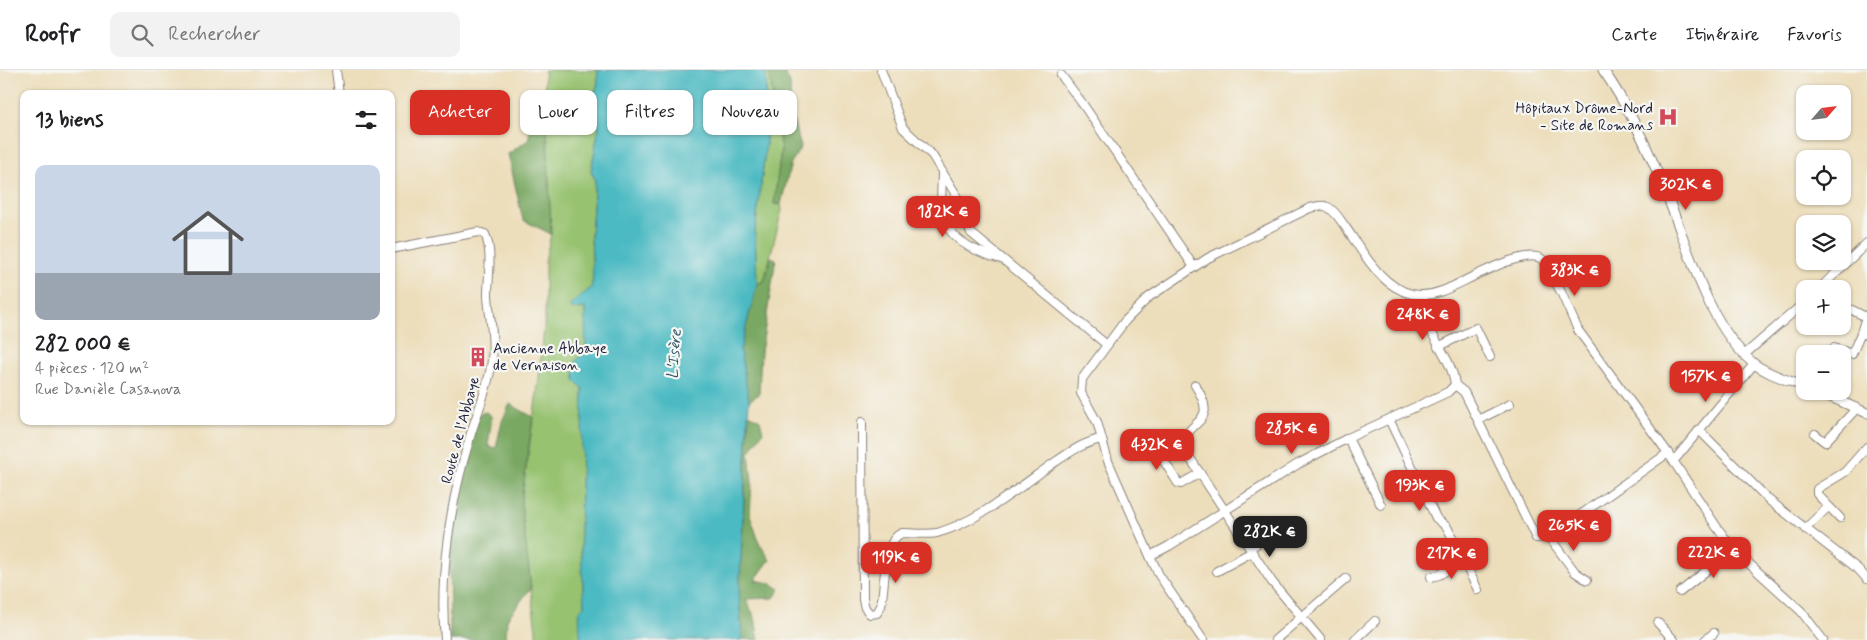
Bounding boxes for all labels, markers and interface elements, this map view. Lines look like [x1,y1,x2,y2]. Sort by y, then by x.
search box [110,12,460,57]
text: Roofr [25,19,80,50]
icon: search [128,21,156,49]
text: Rechercher [168,22,261,47]
text: Carte [1611,23,1657,47]
text: Itinéraire [1685,23,1759,47]
text: Favoris [1787,23,1842,47]
north arrow [1796,85,1851,140]
map controls [1796,85,1851,400]
chip: Acheter [410,90,510,135]
chip: Louer [520,90,597,135]
chip: Filtres [607,90,693,135]
chip: Nouveau [703,90,797,135]
place label: Hôpitaux Drôme-Nord - Site de Romans [1516,99,1653,136]
text: 13 biens [35,106,104,134]
icon: filters [352,106,380,134]
hospital icon: Hôpitaux Drôme-Nord - Site de Romans [1657,106,1679,128]
button: locate [1796,150,1851,205]
pin: 302K € [1645,168,1727,211]
text: 302K € [1660,174,1712,195]
pin: 182K € [902,196,984,238]
icon: home [163,198,253,288]
text: 182K € [917,201,969,222]
button: layers [1796,215,1851,270]
pin: 383K € [1534,254,1616,297]
text: 383K € [1551,260,1599,281]
button: + [1796,280,1851,335]
pin: 248K € [1382,298,1464,341]
text: 248K € [1397,304,1449,325]
water label: L'Isère [662,327,687,380]
text: 282 000 € [35,330,131,358]
place label: Ancienne Abbaye de Vernaison [493,339,607,376]
button: − [1796,345,1851,400]
building icon: Ancienne Abbaye de Vernaison [467,346,489,368]
text: 4 pièces · 120 m² [35,358,149,379]
pin: 157K € [1665,360,1747,403]
text: 157K € [1681,366,1731,387]
street label: Route de l'Abbaye [437,374,485,486]
text: Rue Danièle Casanova [35,379,181,400]
pin: 285K € [1251,412,1333,455]
text: 285K € [1266,418,1318,439]
pin: 432K € [1116,428,1198,471]
text: 432K € [1131,434,1183,455]
pin: 193K € [1379,470,1461,512]
text: 193K € [1395,475,1445,496]
pin: 265K € [1533,510,1615,552]
text: 265K € [1548,515,1600,536]
pin: 282K € [1229,516,1311,558]
text: 282K € [1244,521,1296,542]
pin: 222K € [1673,536,1755,579]
pin: 217K € [1411,538,1493,580]
pin: 119K € [855,542,937,584]
text: 222K € [1688,542,1740,563]
text: 217K € [1427,543,1477,564]
text: 119K € [872,547,920,568]

